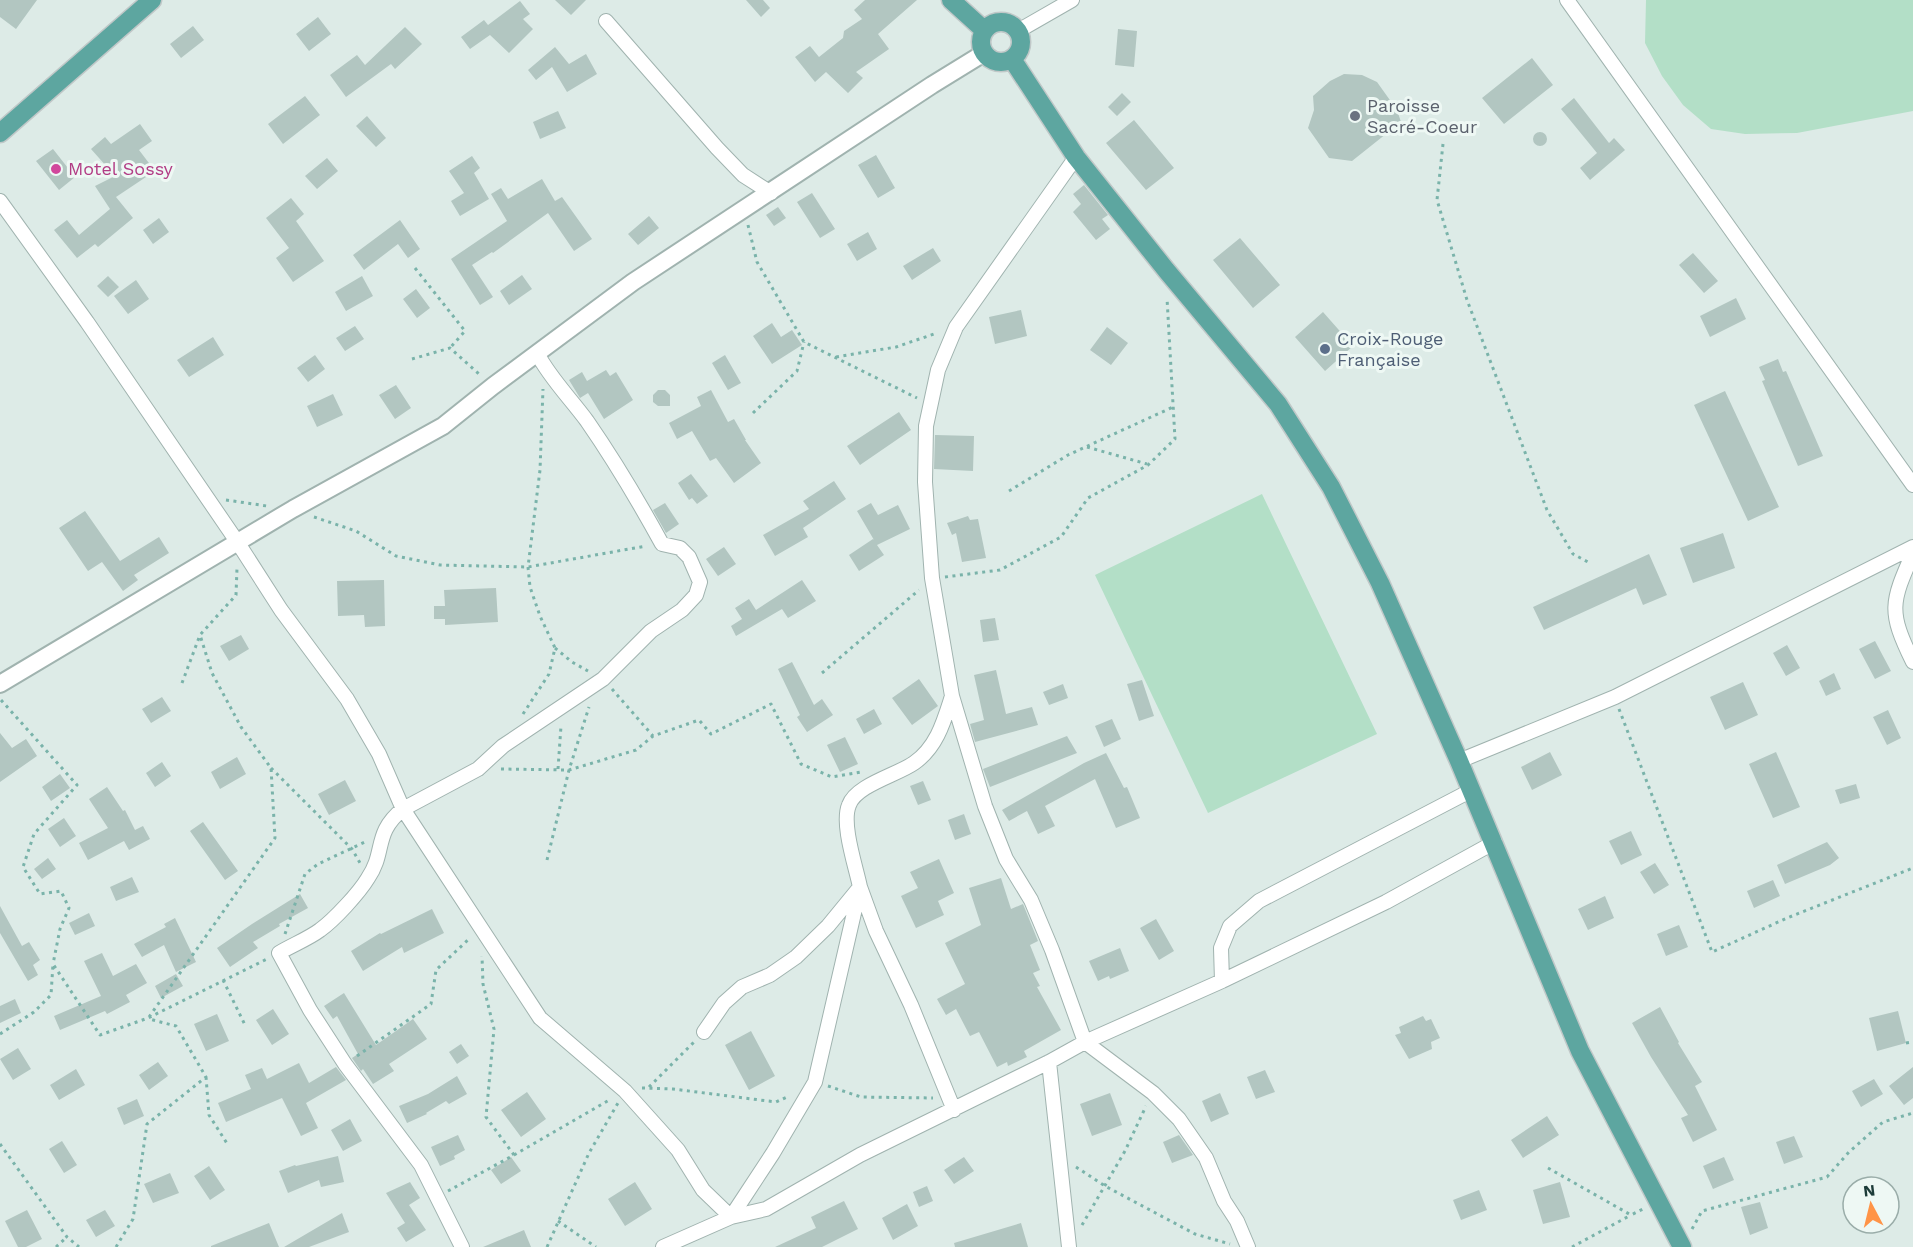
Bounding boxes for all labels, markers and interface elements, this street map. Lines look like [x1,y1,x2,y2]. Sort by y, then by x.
place label: Paroisse Sacré-Coeur [1367,95,1477,137]
marker: Paroisse Sacré-Coeur [1348,109,1362,123]
place label: Motel Sossy [68,158,174,179]
marker: Motel Sossy [49,162,63,176]
place label: Croix-Rouge Française [1337,328,1443,370]
marker: Croix-Rouge Française [1318,342,1332,356]
north arrow [1841,1175,1901,1235]
text: N [1862,1180,1876,1201]

